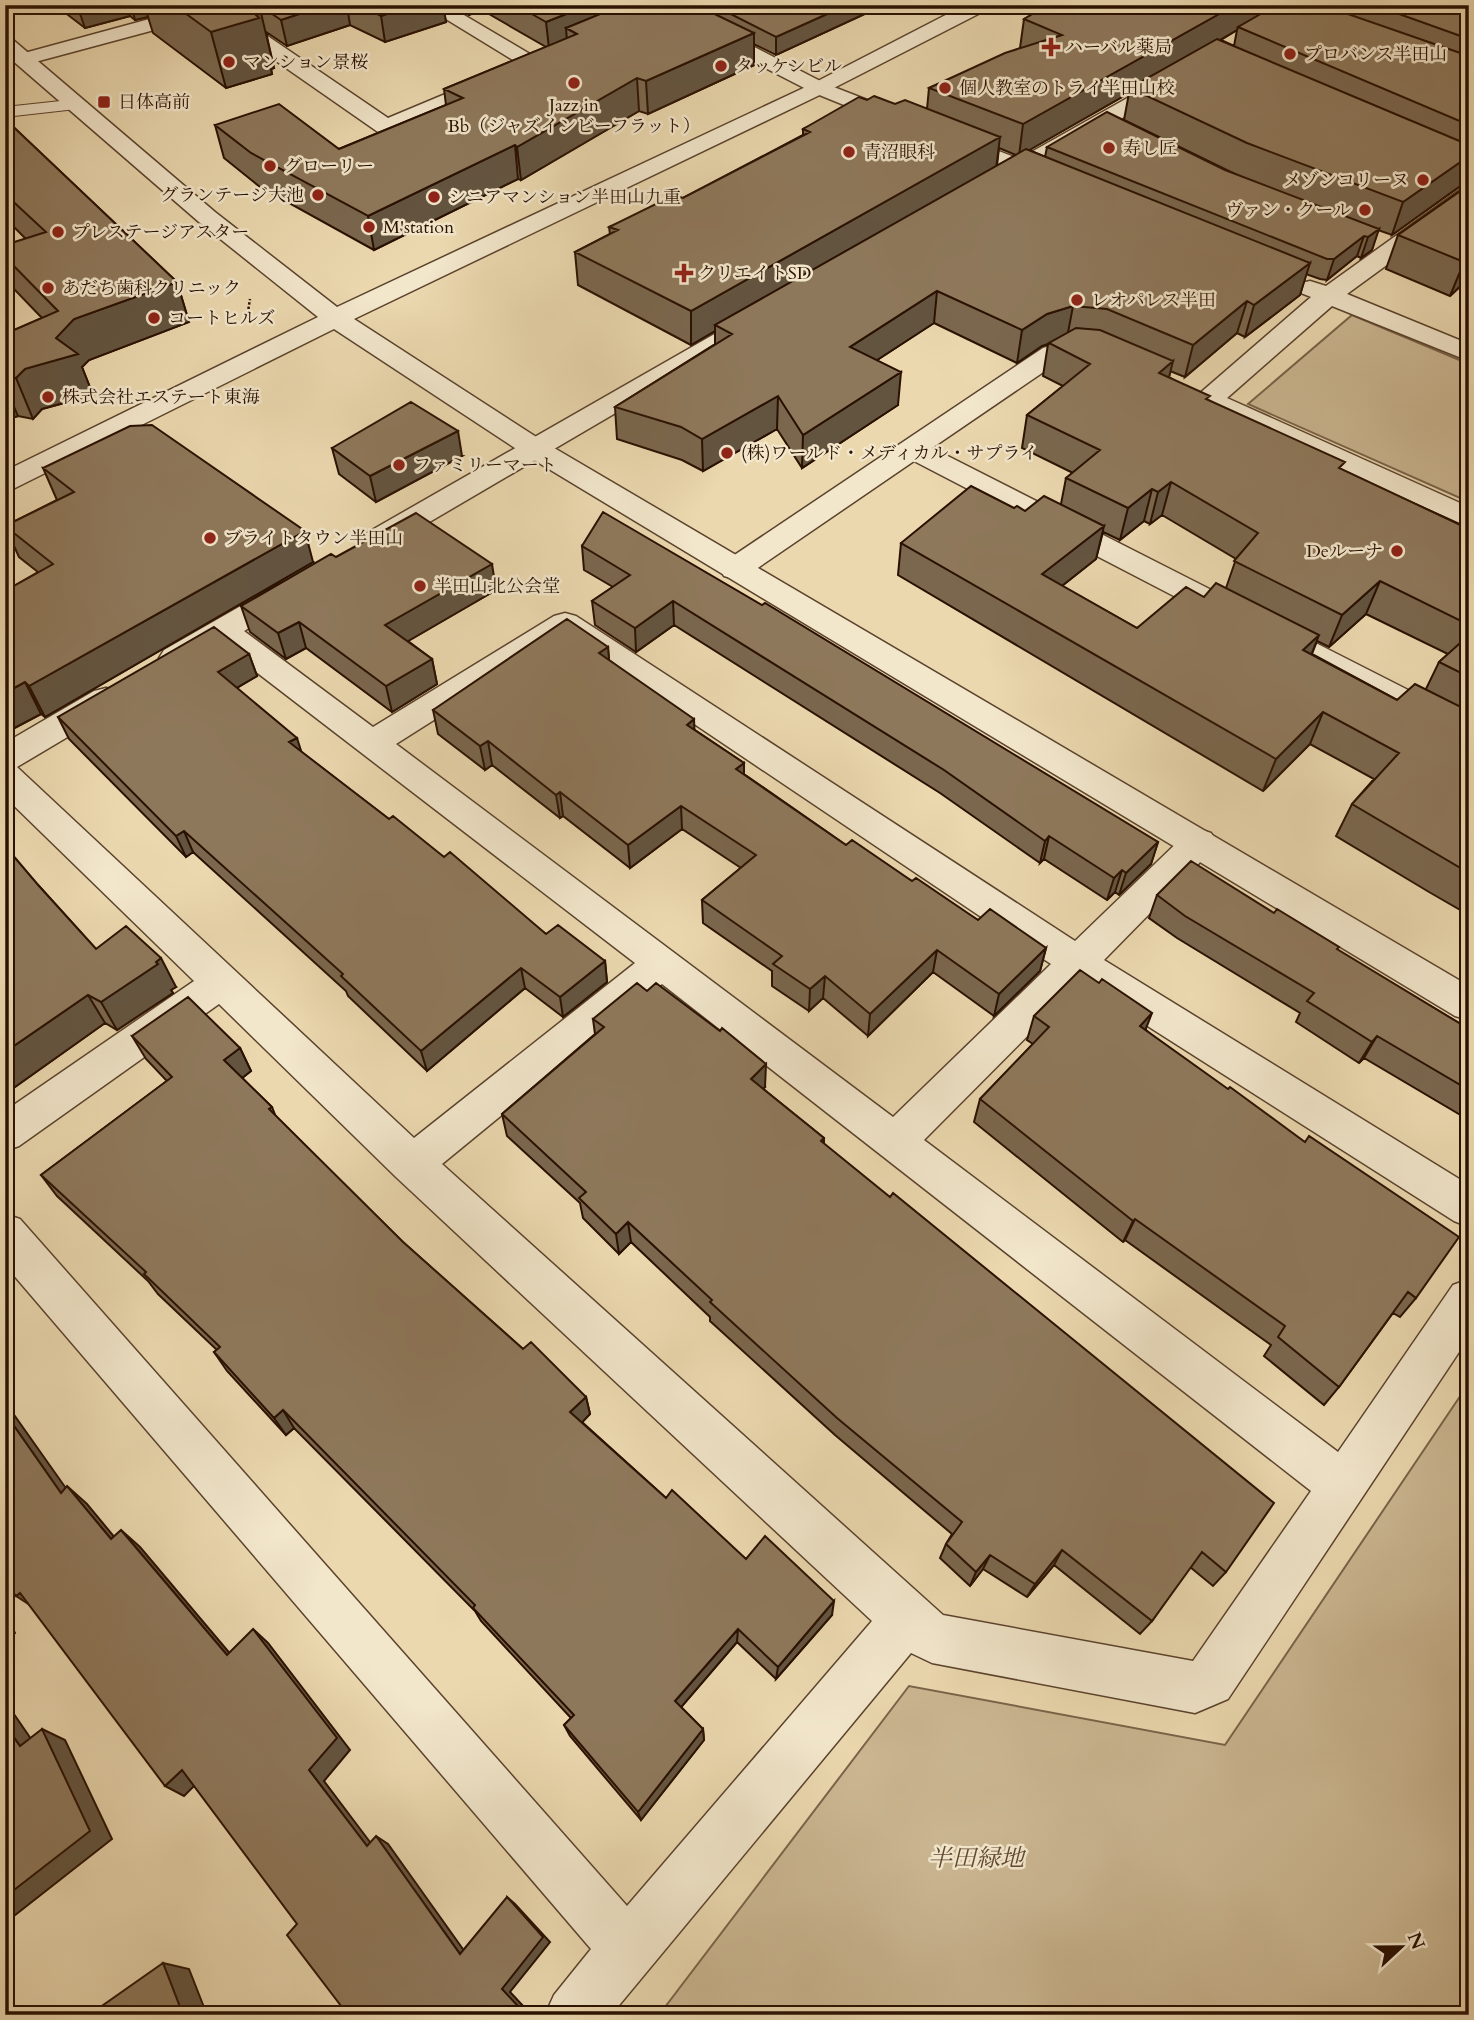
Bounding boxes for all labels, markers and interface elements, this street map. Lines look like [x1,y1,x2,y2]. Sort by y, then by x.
place label: ハーバル薬局 [1065,35,1172,60]
marker: ハーバル薬局 [1043,39,1059,55]
place label: プロバンス半田山 [1304,42,1447,67]
marker: プロバンス半田山 [1282,46,1298,62]
place label: マンション景桜 [243,50,368,75]
marker: マンション景桜 [221,54,237,70]
place label: タッケンビル [735,54,842,79]
marker: タッケンビル [713,58,729,74]
marker: Jazz in Bb（ジャズインビーフラット） [566,75,582,91]
place label: 個人教室のトライ半田山校 [959,76,1174,101]
marker: 個人教室のトライ半田山校 [937,80,953,96]
place label: 日体高前 [118,90,190,115]
place label: Jazz in Bb（ジャズインビーフラット） [447,93,701,139]
marker: 日体高前 [96,94,112,110]
place label: 寿し匠 [1123,136,1177,161]
place label: 青沼眼科 [863,140,935,165]
marker: 寿し匠 [1101,140,1117,156]
marker: 青沼眼科 [841,144,857,160]
place label: グローリー [284,154,374,179]
marker: グローリー [262,158,278,174]
place label: メゾンコリーヌ [1284,168,1409,193]
marker: メゾンコリーヌ [1415,172,1431,188]
place label: グランテージ大池 [160,183,304,208]
place label: シニアマンション半田山九重 [448,185,681,210]
marker: グランテージ大池 [310,187,326,203]
marker: シニアマンション半田山九重 [426,189,442,205]
place label: ヴァン・クール [1226,198,1351,223]
marker: ヴァン・クール [1357,202,1373,218]
place label: M'station [383,215,455,240]
marker: M'station [361,219,377,235]
place label: プレステージアスター [72,220,249,245]
marker: プレステージアスター [50,224,66,240]
place label: クリエイトSD [698,261,811,286]
marker: クリエイトSD [676,265,692,281]
place label: あだち歯科クリニック [62,276,241,301]
marker: あだち歯科クリニック [40,280,56,296]
place label: レオパレス半田 [1091,288,1216,313]
marker: レオパレス半田 [1069,292,1085,308]
place label: コートヒルズ [168,306,275,331]
marker: コートヒルズ [146,310,162,326]
place label: 株式会社エステート東海 [62,385,260,410]
marker: 株式会社エステート東海 [40,389,56,405]
place label: (株)ワールド・メディカル・サプライ [741,441,1038,466]
marker: (株)ワールド・メディカル・サプライ [719,445,735,461]
place label: ファミリーマート [413,453,557,478]
marker: ファミリーマート [391,457,407,473]
place label: ブライトタウン半田山 [224,526,403,551]
marker: ブライトタウン半田山 [202,530,218,546]
place label: Deルーナ [1306,539,1383,564]
marker: Deルーナ [1389,543,1405,559]
place label: 半田山北公会堂 [434,574,560,599]
marker: 半田山北公会堂 [412,578,428,594]
park label: 半田緑地 [928,1842,1027,1875]
north arrow [1366,1912,1436,1982]
text: N [1401,1928,1431,1954]

